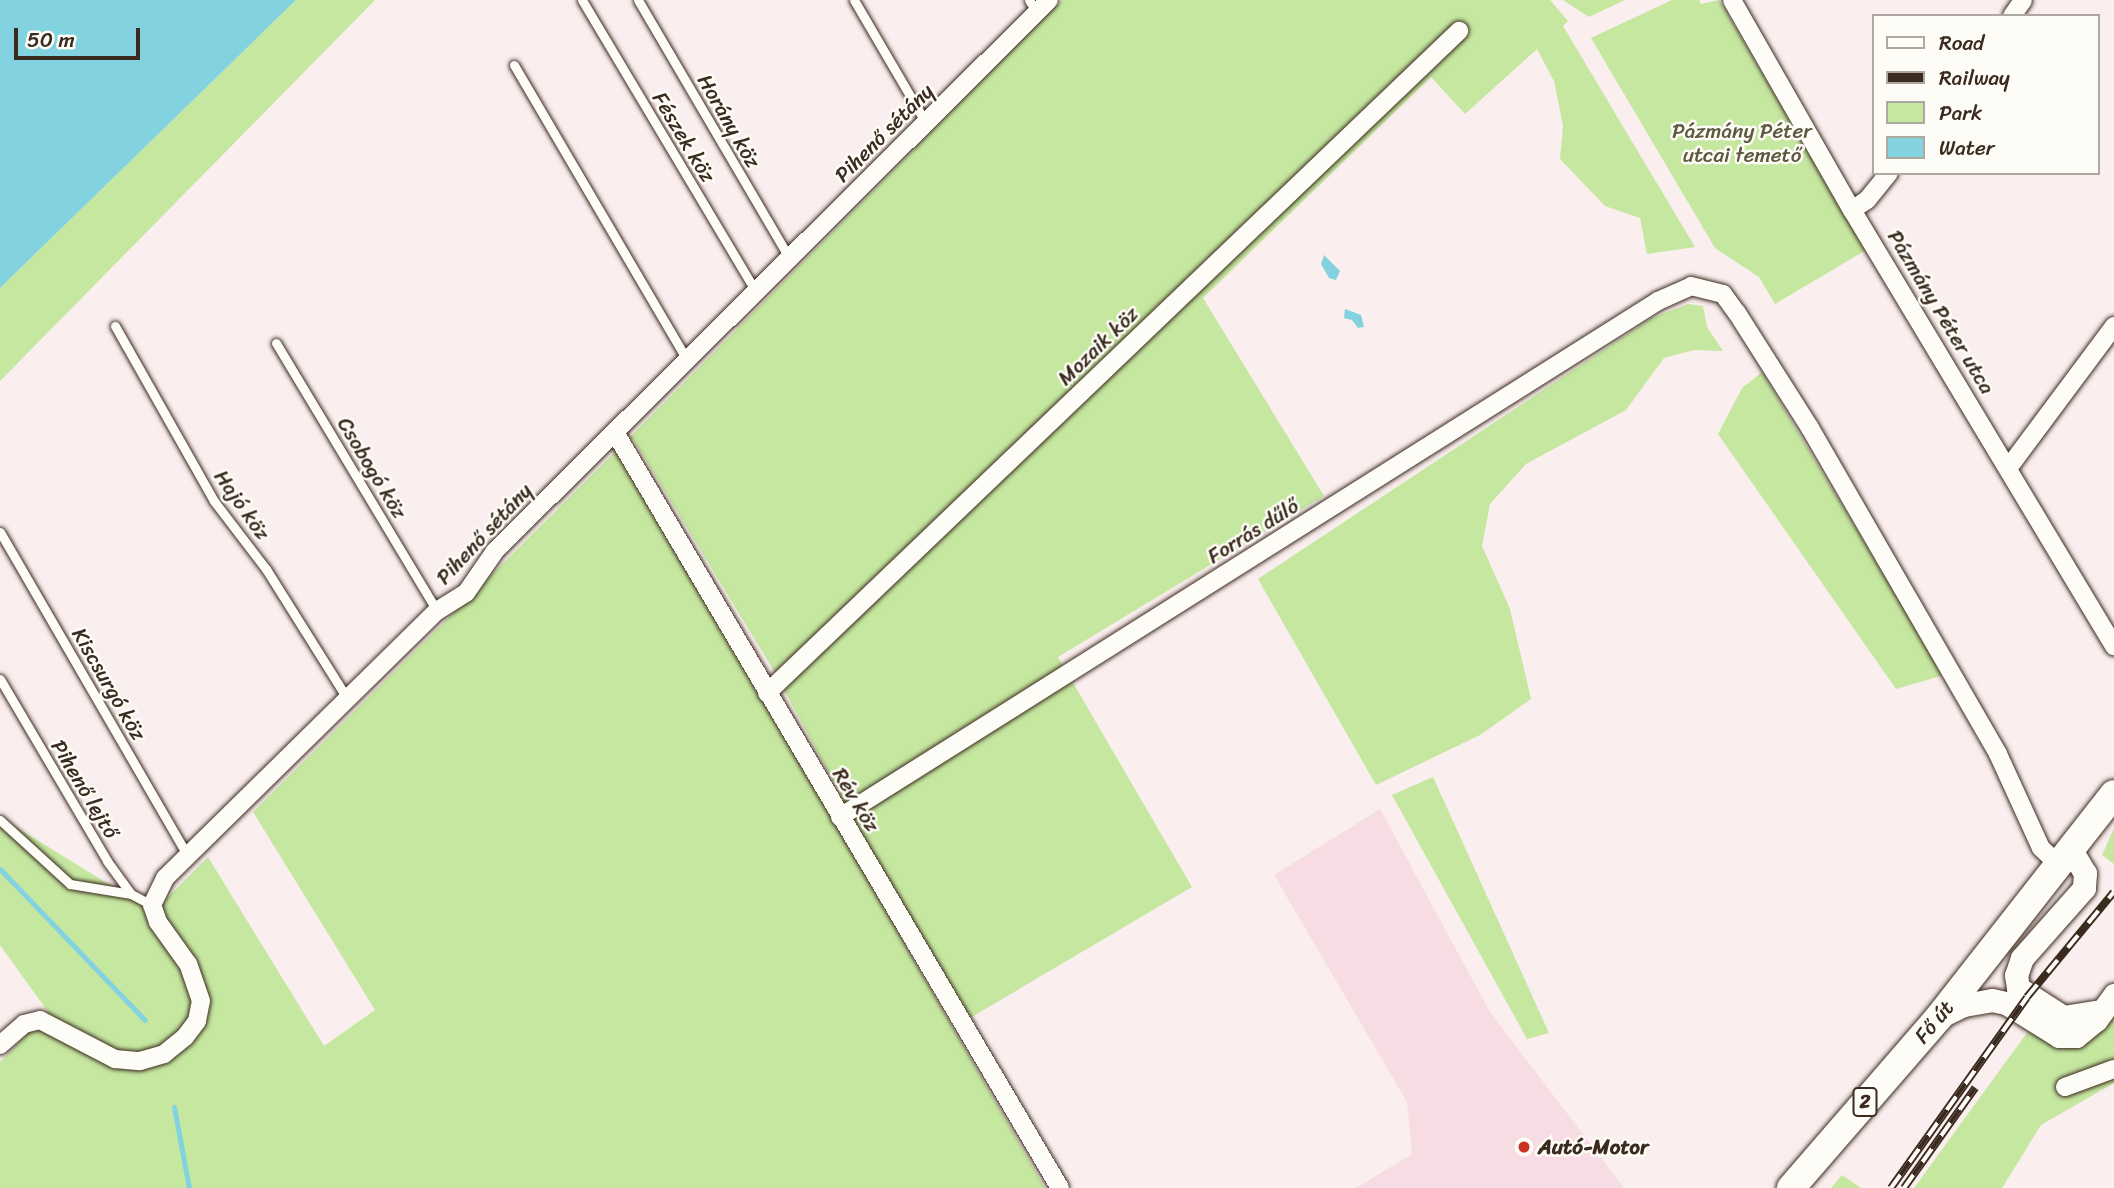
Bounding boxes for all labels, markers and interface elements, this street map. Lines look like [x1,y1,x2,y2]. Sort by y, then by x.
scale bar [18,14,144,58]
legend [1872,14,2100,175]
text: 50 m [27,21,75,59]
text: Road [1939,24,1984,62]
text: Railway [1939,59,2010,97]
street label: Horány köz [692,70,766,172]
street label: Pihenő sétány [829,78,939,188]
street label: Fészek köz [647,87,721,187]
text: Park [1939,94,1982,132]
park label: Pázmány Péter utcai temető [1672,118,1812,168]
text: Water [1939,129,1994,167]
street label: Pázmány Péter utca [1882,225,2000,399]
street label: Mozaik köz [1052,301,1144,391]
street label: Csobogó köz [332,413,412,523]
street label: Hajó köz [209,465,275,545]
street label: Pihenő sétány [430,478,538,590]
street label: Forrás dűlő [1203,493,1303,569]
street label: Kiscsurgó köz [67,623,151,745]
street label: Pihenő lejtő [46,735,124,843]
street label: Rév köz [827,763,885,837]
street label: Fő út [1909,996,1959,1048]
road number: 2 [1851,1086,1879,1118]
place label: Autó-Motor [1538,1134,1649,1160]
marker: Autó-Motor [1516,1139,1532,1155]

